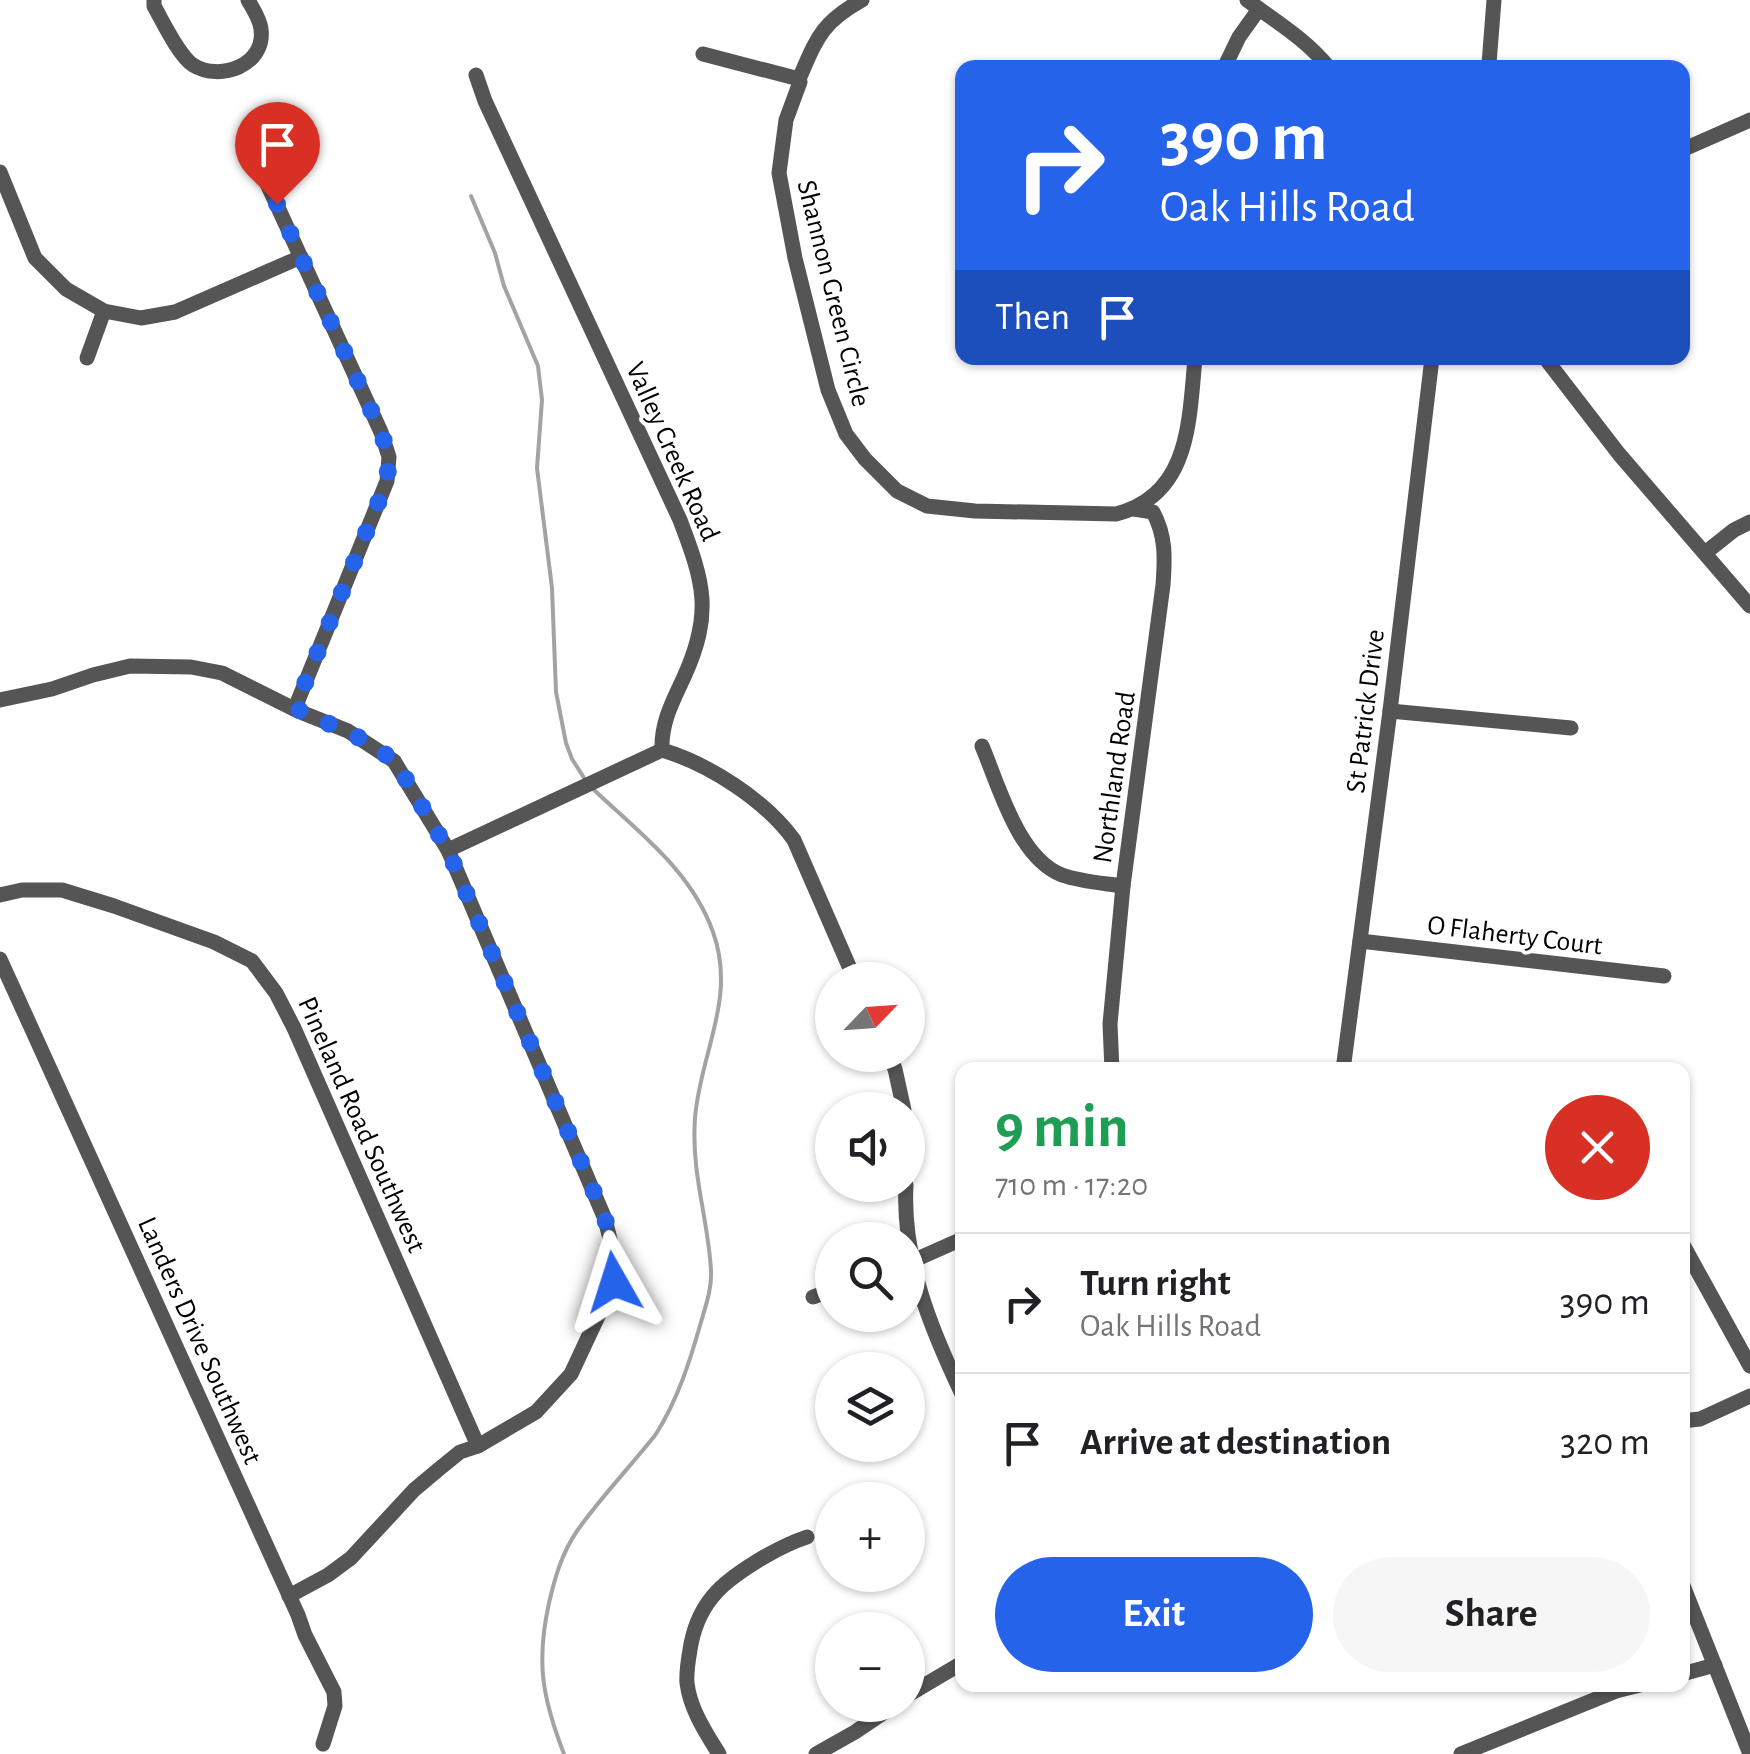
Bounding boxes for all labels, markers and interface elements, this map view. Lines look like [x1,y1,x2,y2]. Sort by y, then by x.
icon: right [995,100,1125,230]
pin [235,102,320,205]
text: 390 m [1160,103,1328,173]
icon: arrive [250,117,305,172]
street label: Shannon Green Circle [791,177,875,410]
text: Oak Hills Road [1160,185,1415,230]
icon: arrive [1090,290,1145,345]
text: Then [995,299,1070,337]
street label: Valley Creek Road [620,358,724,545]
street label: St Patrick Drive [1342,628,1390,795]
street label: Northland Road [1089,689,1141,865]
street label: O Flaherty Court [1426,911,1604,961]
north arrow [815,962,925,1072]
map controls [815,962,925,1722]
street label: Pineland Road Southwest [292,993,430,1257]
button: sound [815,1092,925,1202]
button: close [1545,1095,1650,1200]
text: 9 min [995,1098,1129,1158]
text: 710 m · 17:20 [995,1169,1148,1201]
street label: Landers Drive Southwest [132,1213,266,1469]
button: search [815,1222,925,1332]
position arrow [562,1230,666,1334]
text: Turn right [1080,1265,1230,1303]
icon: right [995,1276,1050,1331]
text: 390 m [1560,1284,1650,1322]
text: Oak Hills Road [1080,1310,1261,1342]
button: layers [815,1352,925,1462]
icon: arrive [995,1416,1050,1471]
text: Arrive at destination [1080,1424,1391,1462]
text: 320 m [1560,1424,1650,1462]
button: + [815,1482,925,1592]
button: Exit [995,1557,1313,1672]
button: Share [1333,1557,1650,1672]
button: − [815,1612,925,1722]

